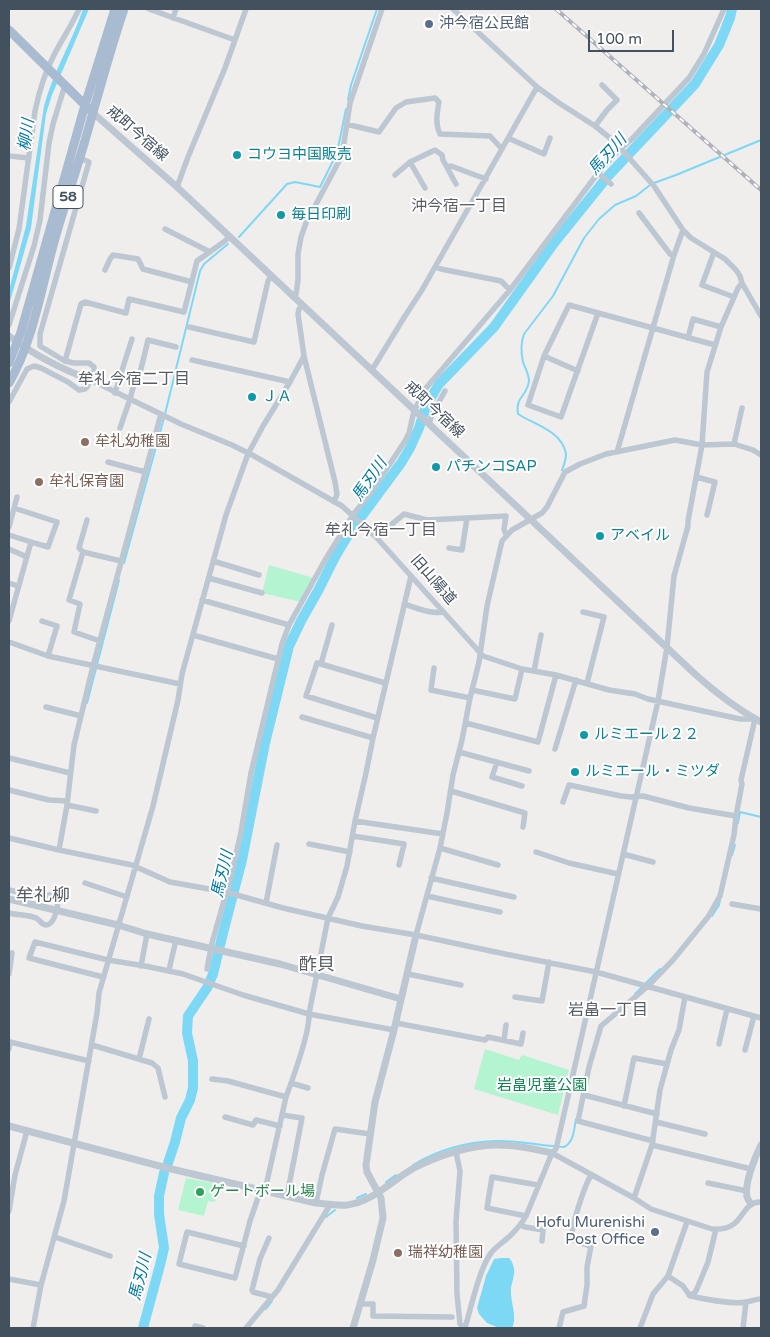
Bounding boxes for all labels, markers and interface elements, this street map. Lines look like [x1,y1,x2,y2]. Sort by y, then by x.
place label: 沖今宿公民館 [439,15,529,33]
marker: 沖今宿公民館 [423,18,435,30]
scale bar [590,20,676,52]
text: 100 m [596,30,642,48]
street label: 戒町今宿線 [103,103,171,165]
water label: 柳川 [15,118,39,152]
water label: 馬刃川 [585,131,631,179]
place label: コウヨ中国販売 [247,146,352,164]
marker: コウヨ中国販売 [231,149,243,161]
road number: 58 [53,186,83,208]
district label: 沖今宿一丁目 [411,197,507,217]
place label: 毎日印刷 [291,206,351,224]
marker: 毎日印刷 [275,209,287,221]
district label: 牟礼今宿二丁目 [78,370,190,390]
street label: 戒町今宿線 [400,378,468,442]
place label: ＪＡ [262,388,292,406]
marker: ＪＡ [246,391,258,403]
place label: 牟礼幼稚園 [95,433,170,451]
marker: 牟礼幼稚園 [79,436,91,448]
water label: 馬刃川 [348,455,392,505]
place label: パチンコSAP [446,458,537,476]
marker: パチンコSAP [430,461,442,473]
place label: 牟礼保育園 [49,473,124,491]
marker: 牟礼保育園 [33,476,45,488]
district label: 牟礼今宿一丁目 [325,521,437,541]
place label: アベイル [610,527,670,545]
marker: アベイル [594,530,606,542]
street label: 旧山陽道 [407,551,459,609]
place label: ルミエール２２ [594,726,699,744]
marker: ルミエール２２ [578,729,590,741]
place label: ルミエール・ミツダ [585,763,720,781]
marker: ルミエール・ミツダ [569,766,581,778]
water label: 馬刃川 [208,848,238,900]
district label: 牟礼柳 [16,885,70,907]
district label: 酢貝 [299,954,335,976]
district label: 岩畠一丁目 [568,1001,648,1021]
park label: 岩畠児童公園 [497,1077,587,1095]
place label: ゲートボール場 [210,1183,315,1201]
marker: ゲートボール場 [194,1186,206,1198]
place label: Hofu Murenishi Post Office [536,1214,645,1249]
marker: Hofu Murenishi Post Office [649,1226,661,1238]
place label: 瑞祥幼稚園 [408,1244,483,1262]
marker: 瑞祥幼稚園 [392,1247,404,1259]
water label: 馬刃川 [126,1251,156,1303]

